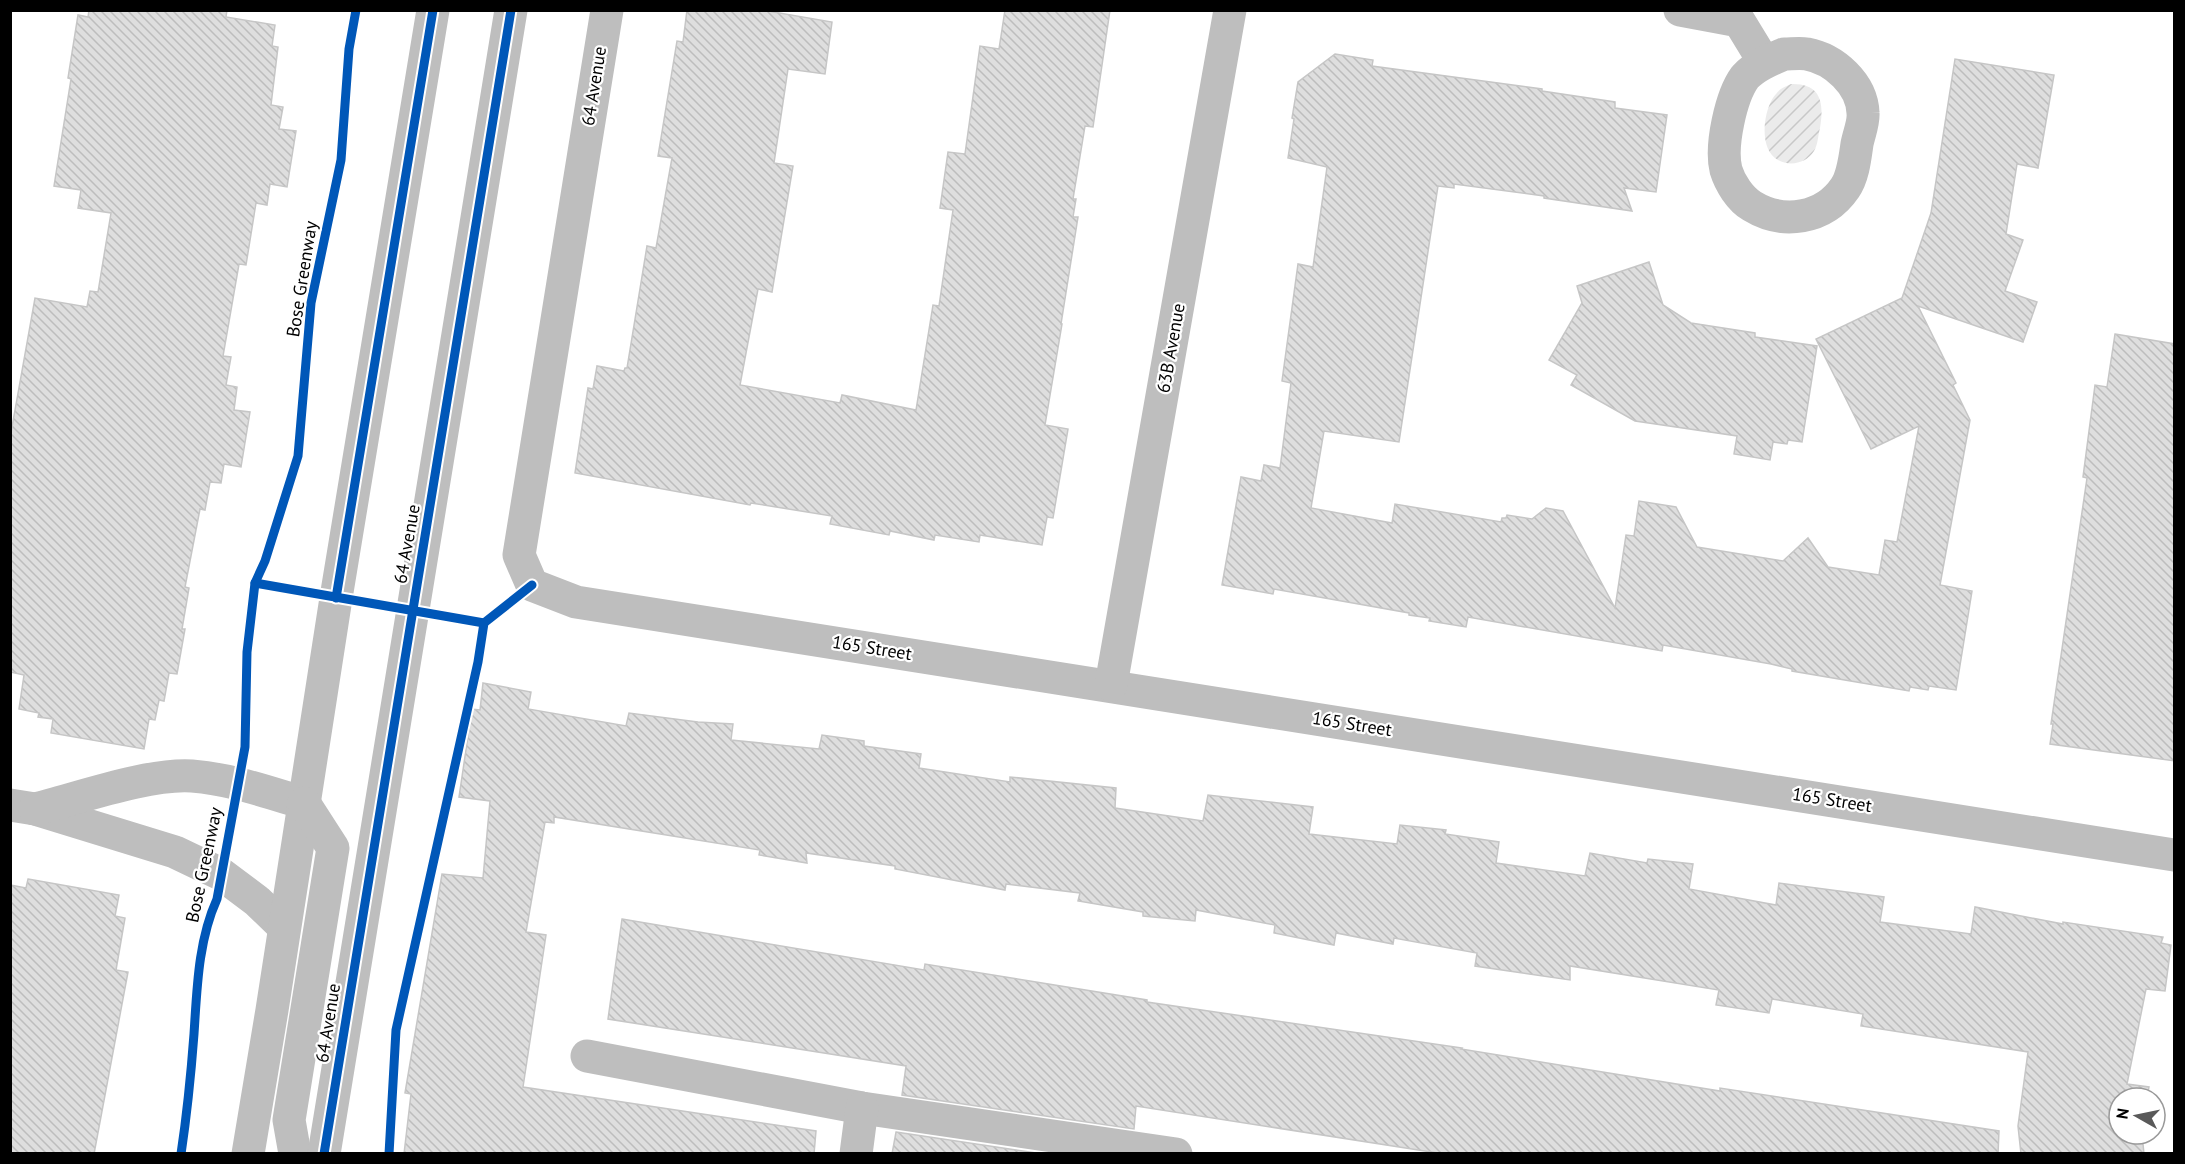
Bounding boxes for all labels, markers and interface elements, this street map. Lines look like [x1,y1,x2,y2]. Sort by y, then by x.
street label: 64 Avenue [576,45,611,127]
street label: Bose Greenway [281,219,322,339]
street label: 63B Avenue [1151,301,1190,395]
street label: 64 Avenue [388,502,425,585]
street label: 165 Street [831,630,913,665]
street label: 165 Street [1311,706,1393,741]
street label: 165 Street [1791,782,1873,817]
street label: Bose Greenway [180,805,227,925]
street label: 64 Avenue [310,982,345,1064]
north arrow [2107,1086,2167,1146]
text: N [2111,1107,2133,1120]

